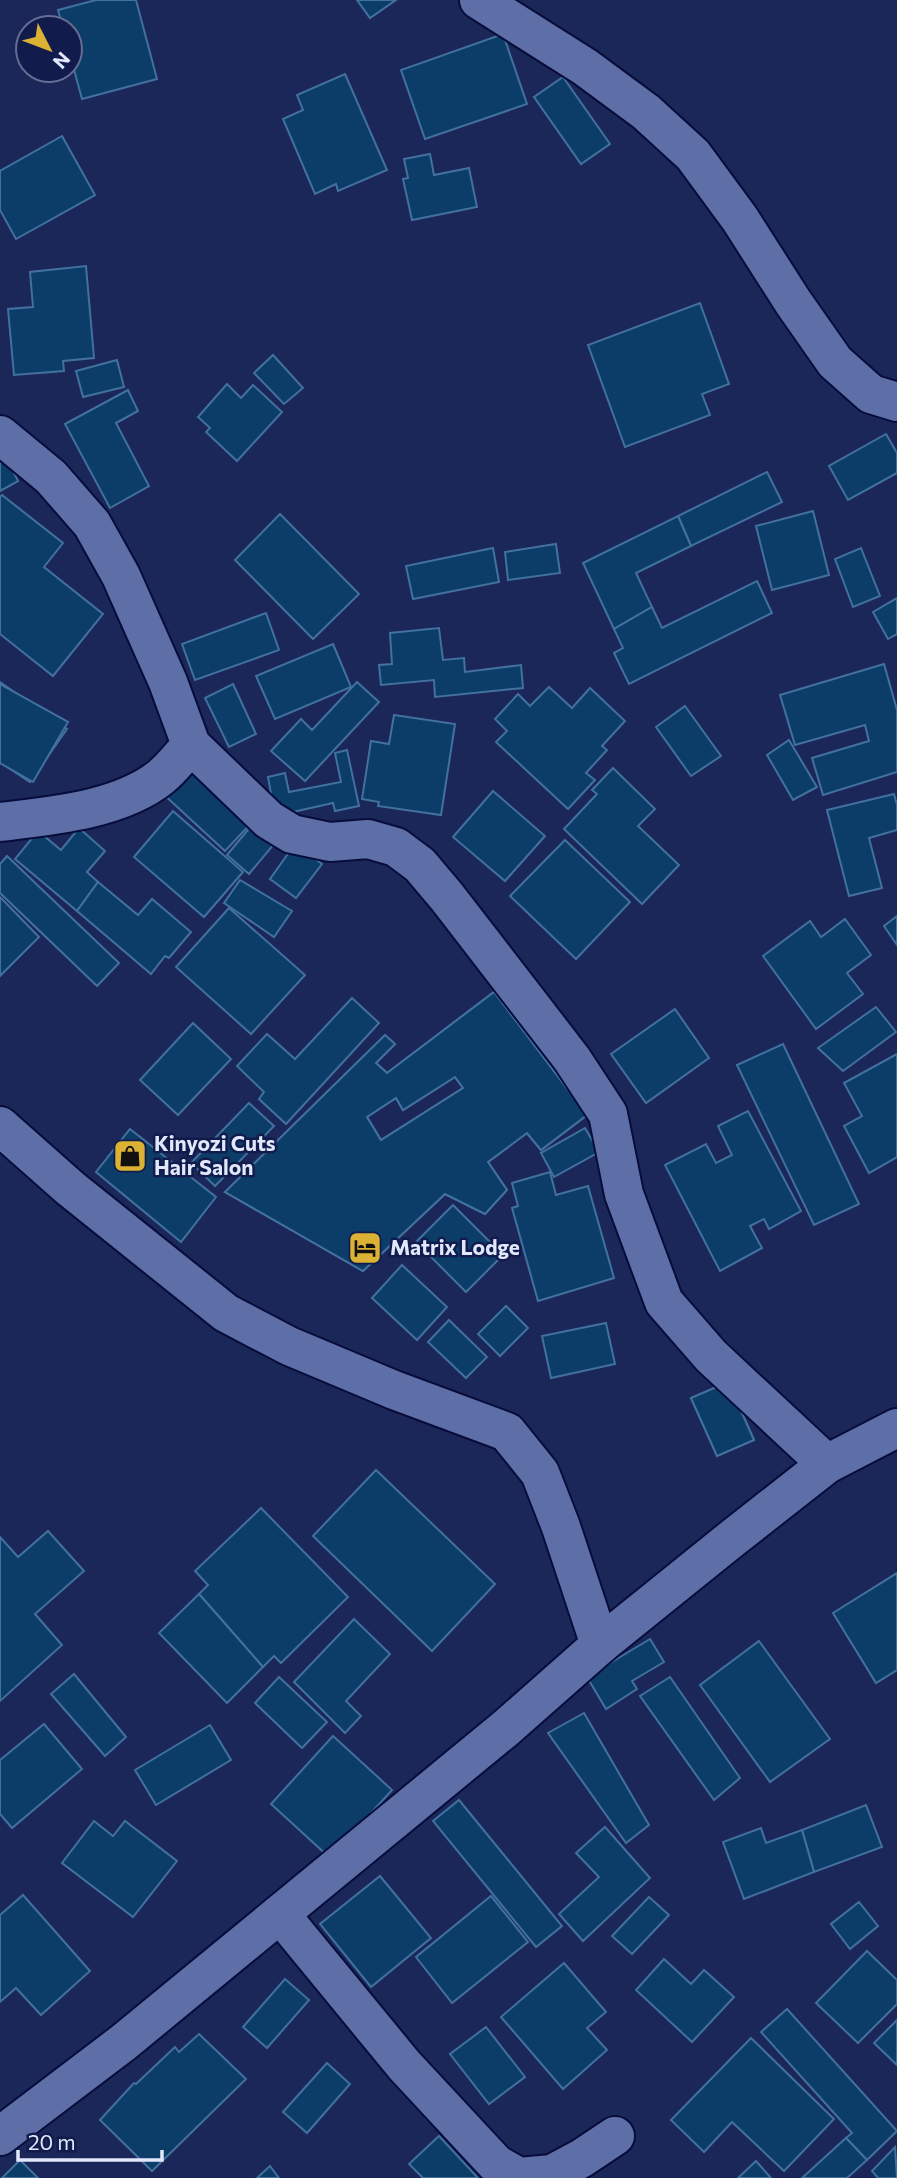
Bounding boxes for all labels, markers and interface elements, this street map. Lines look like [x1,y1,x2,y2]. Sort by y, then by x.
north arrow [14,14,84,84]
text: N [49,48,75,74]
place label: Kinyozi Cuts Hair Salon [154,1130,276,1179]
shop icon: Kinyozi Cuts Hair Salon [111,1137,149,1175]
hotel icon: Matrix Lodge [346,1229,384,1267]
place label: Matrix Lodge [390,1234,520,1259]
scale bar [18,2118,161,2162]
text: 20 m [28,2129,76,2154]

